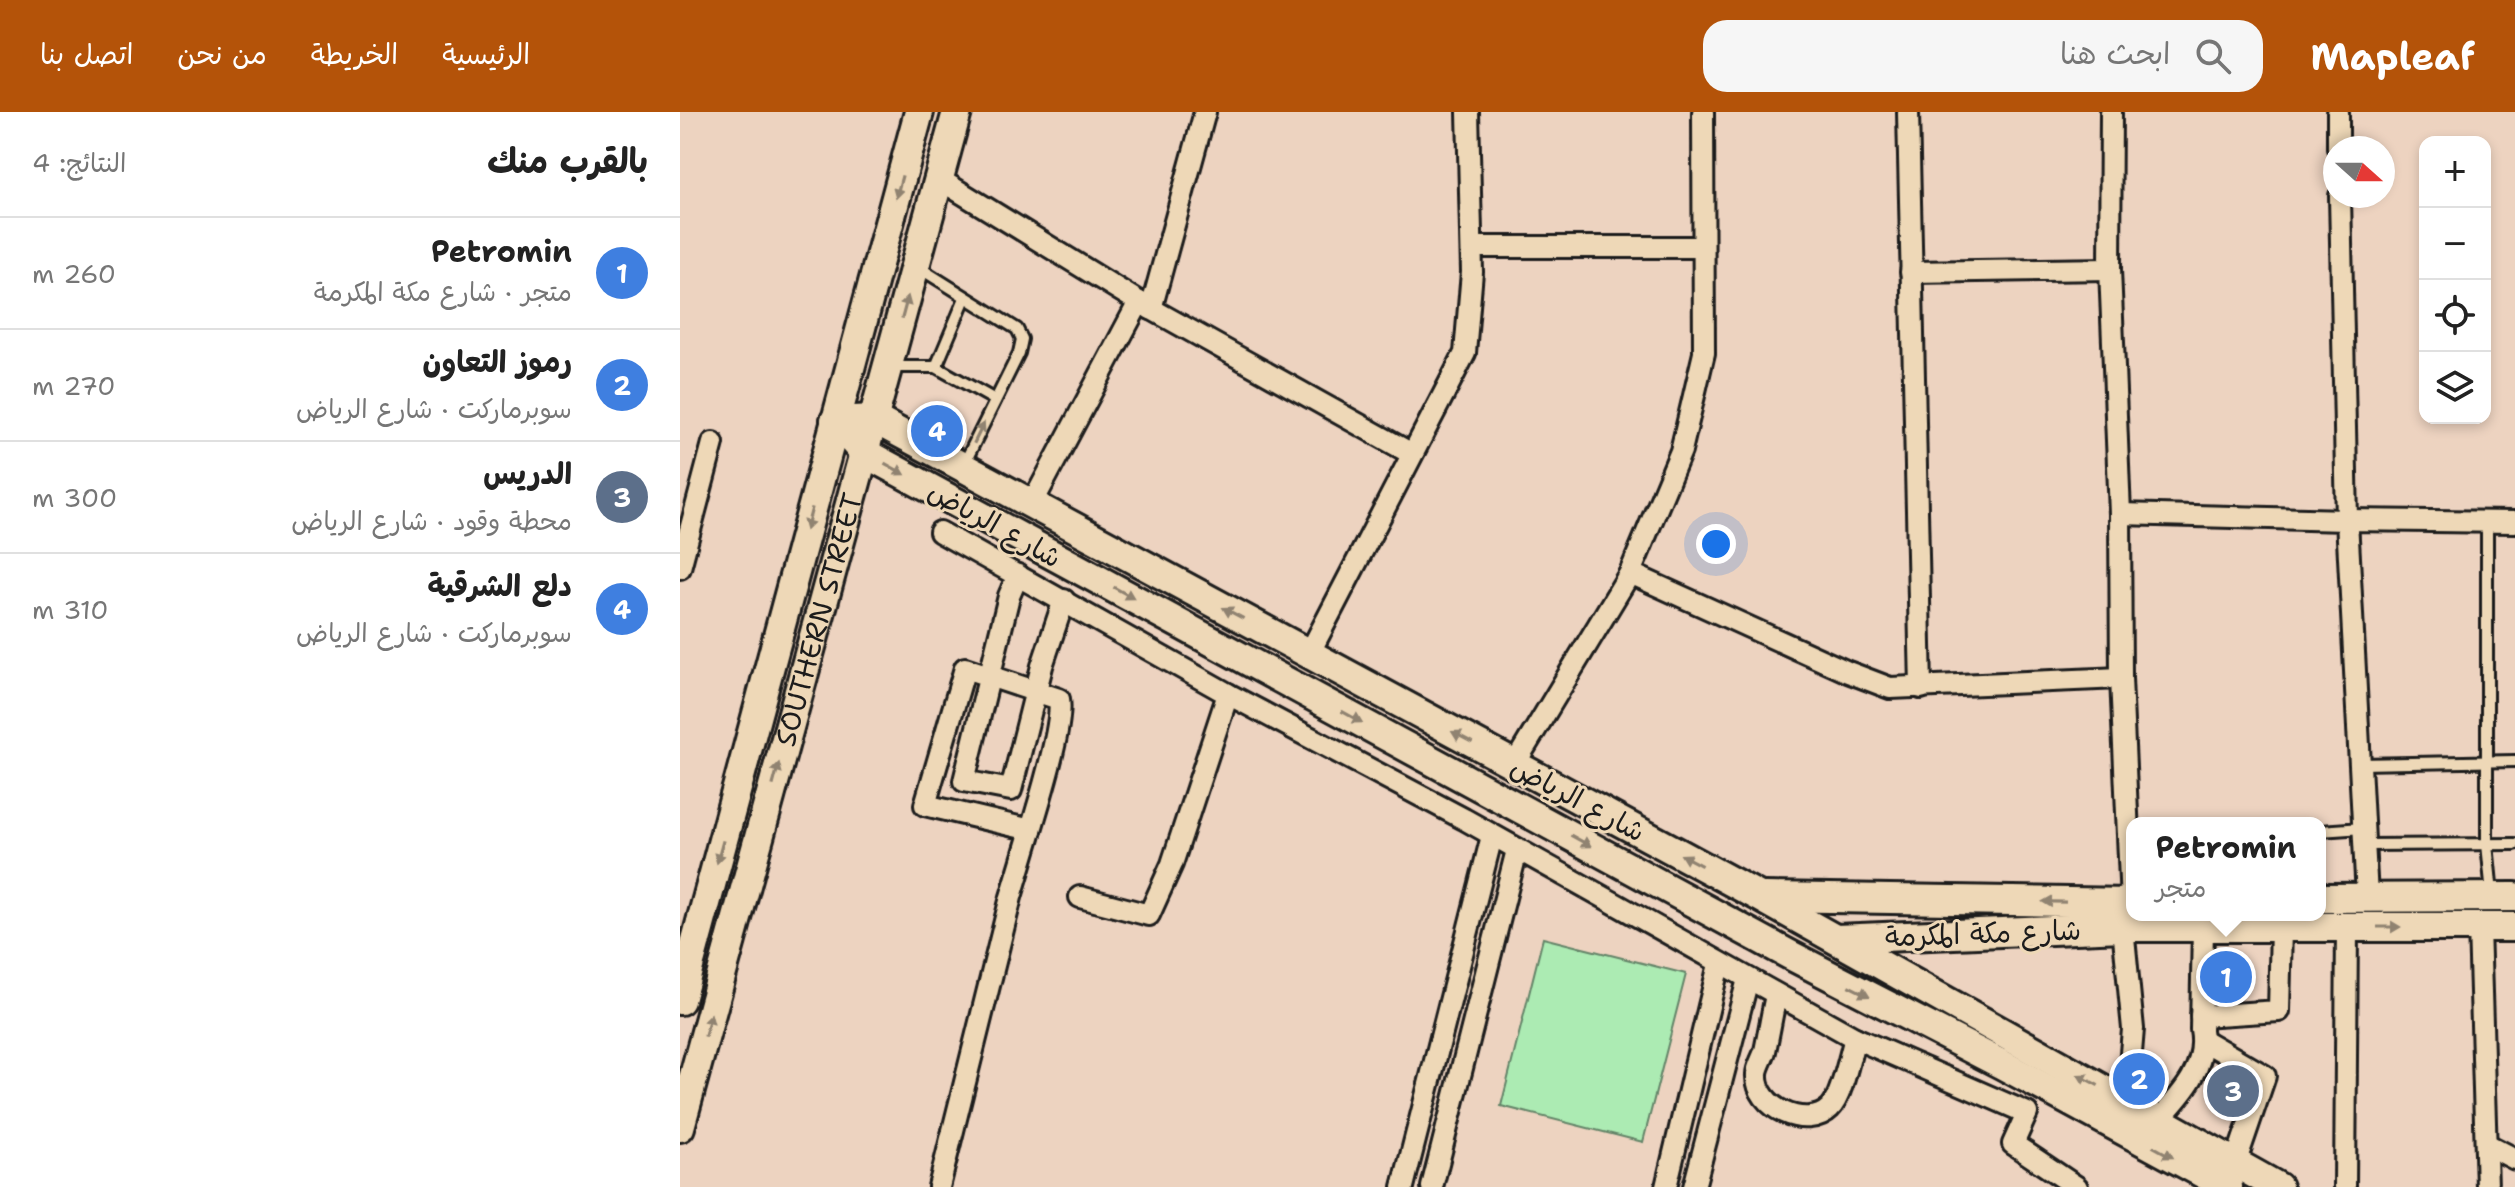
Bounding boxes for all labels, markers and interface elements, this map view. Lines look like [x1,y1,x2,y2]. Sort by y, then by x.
search box [1703,20,2263,92]
text: Mapleaf [2311,31,2475,82]
text: ابحث هنا [2060,33,2171,74]
icon: search [2191,34,2235,78]
text: اتصل بنا [40,35,133,73]
text: من نحن [177,35,267,73]
text: الخريطة [311,35,398,73]
text: الرئيسية [442,35,530,73]
north arrow [2323,136,2395,208]
map controls [2419,136,2491,424]
button: + [2419,136,2491,208]
text: بالقرب منك [487,138,648,184]
text: النتائج: 4 [32,145,126,180]
one-way arrow [892,175,904,200]
button: − [2419,208,2491,280]
text: Petromin [431,231,572,272]
text: 260 m [32,256,116,291]
text: 1 [616,256,628,291]
text: متجر · شارع مكة المكرمة [314,274,572,309]
button: locate [2419,280,2491,352]
one-way arrow [899,295,911,320]
text: رموز التعاون [422,341,572,382]
button: layers [2419,352,2491,424]
text: 270 m [32,368,115,403]
text: 2 [613,368,631,403]
text: سوبرماركت · شارع الرياض [296,391,572,426]
pin: 4 [911,401,963,461]
one-way arrow [972,422,985,445]
text: الدريس [483,453,572,494]
one-way arrow [884,462,906,476]
street label: شارع الرياض [921,472,1069,577]
text: 300 m [32,480,117,515]
text: 3 [613,480,631,515]
street label: SOUTHERN STREET [766,489,871,750]
text: محطة وقود · شارع الرياض [291,503,572,538]
one-way arrow [802,507,814,532]
your location [1696,524,1736,564]
text: دلع الشرقية [427,565,572,606]
one-way arrow [1112,587,1135,600]
text: 310 m [32,592,108,627]
text: 4 [613,592,631,627]
one-way arrow [1222,607,1245,620]
text: سوبرماركت · شارع الرياض [296,615,572,650]
one-way arrow [1341,710,1363,724]
one-way arrow [1451,730,1474,743]
street label: شارع الرياض [1504,748,1652,851]
one-way arrow [770,761,783,785]
popup [2126,817,2326,921]
text: Petromin [2155,827,2297,868]
one-way arrow [1569,835,1592,848]
one-way arrow [713,839,725,864]
one-way arrow [1680,853,1702,867]
text: متجر [2155,870,2206,905]
one-way arrow [2041,896,2066,908]
street label: شارع مكة المكرمة [1884,911,2082,956]
one-way arrow [2377,921,2402,933]
pin: 1 [2200,947,2252,1007]
one-way arrow [1848,984,1871,997]
one-way arrow [702,1012,714,1037]
pin: 2 [2113,1049,2165,1109]
pin: 3 [2207,1061,2259,1121]
one-way arrow [2077,1073,2099,1087]
one-way arrow [2152,1145,2175,1159]

